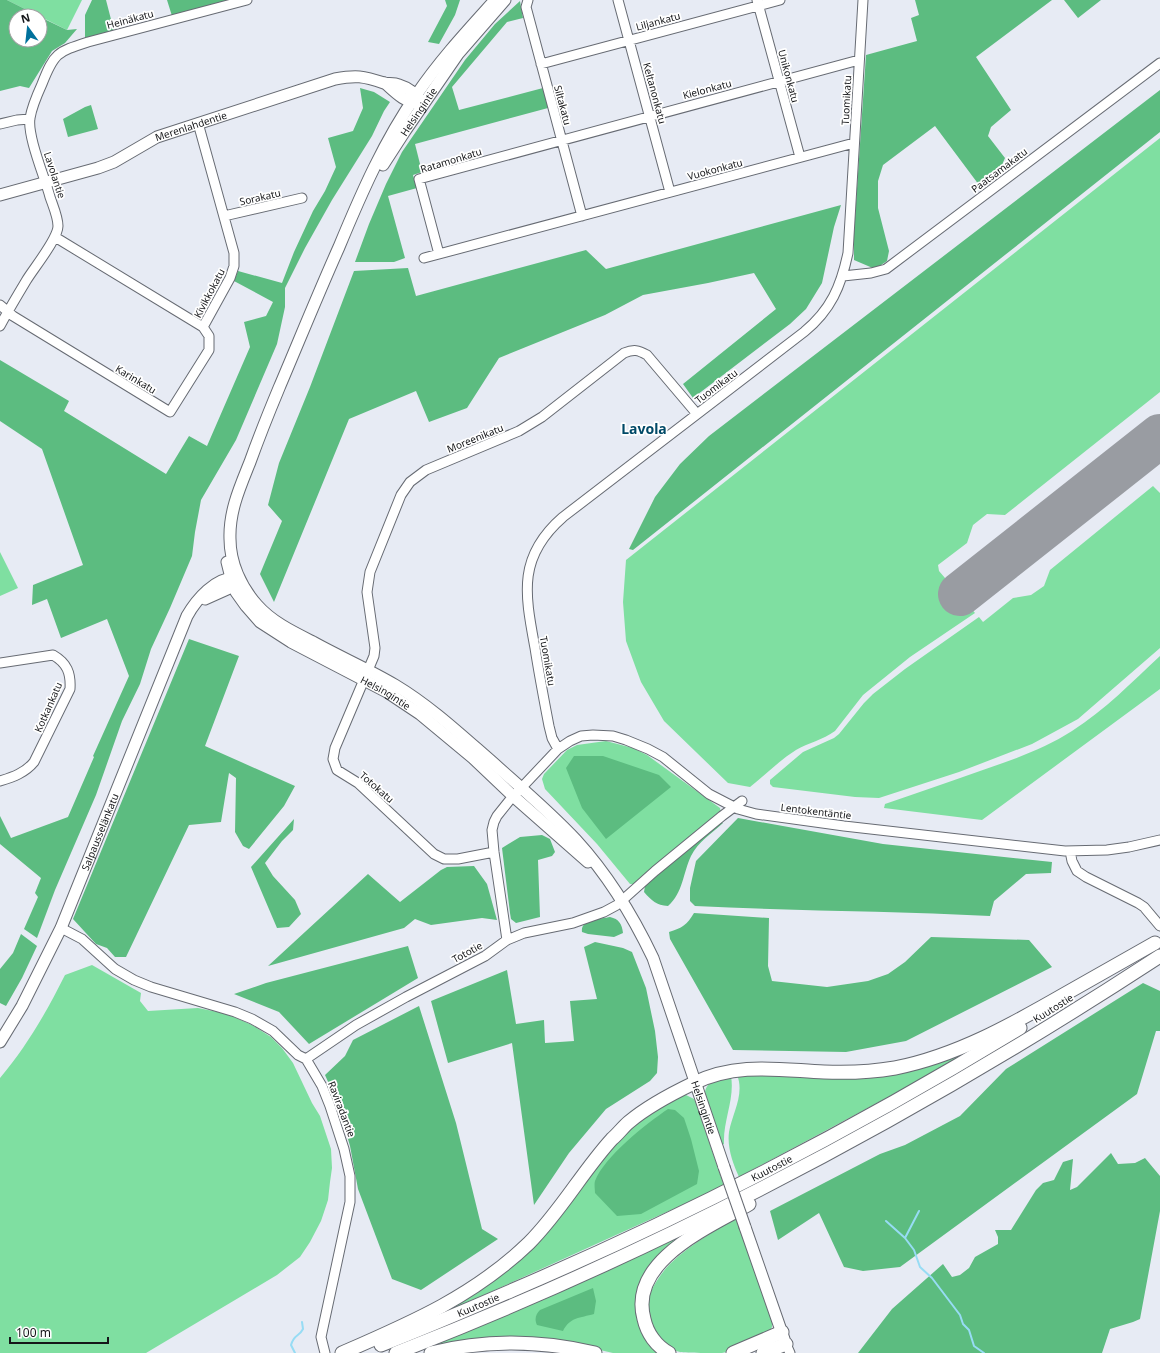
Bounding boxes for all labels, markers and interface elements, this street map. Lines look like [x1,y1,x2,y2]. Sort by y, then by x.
street label: Heinäkatu [105,6,155,32]
north arrow [8,8,48,48]
street label: Liljankatu [634,8,682,34]
text: N [19,9,32,26]
street label: Unikonkatu [775,48,803,104]
street label: Keltanonkatu [640,61,670,125]
street label: Tuomikatu [838,75,854,125]
street label: Kielonkatu [681,76,733,102]
street label: Helsingintie [397,84,440,139]
street label: Siltakatu [551,84,575,126]
street label: Merenlahdentie [153,108,229,144]
street label: Ratamonkatu [419,144,483,176]
street label: Paatsamakatu [968,144,1030,196]
street label: Lavolantie [41,150,69,200]
street label: Vuokonkatu [686,155,744,183]
street label: Sorakatu [238,185,282,209]
street label: Kivikkokatu [190,266,228,320]
street label: Karinkatu [113,361,159,397]
street label: Tuomikatu [692,365,740,407]
district label: Lavola [621,419,667,438]
street label: Moreenikatu [445,420,505,456]
street label: Tuomikatu [537,635,559,687]
street label: Helsingintie [358,672,414,713]
street label: Kotkankatu [31,680,65,734]
street label: Totokatu [357,768,397,806]
street label: Salpausselänkatu [78,791,122,873]
street label: Lentokentäntie [780,800,852,822]
street label: Tototie [449,938,485,966]
street label: Kuutostie [1030,990,1076,1026]
street label: Raviradantie [325,1079,359,1139]
street label: Helsingintie [688,1079,720,1136]
street label: Kuutostie [748,1151,795,1184]
street label: Kuutostie [455,1290,502,1320]
scale bar [10,1319,108,1345]
text: 100 m [16,1324,51,1341]

